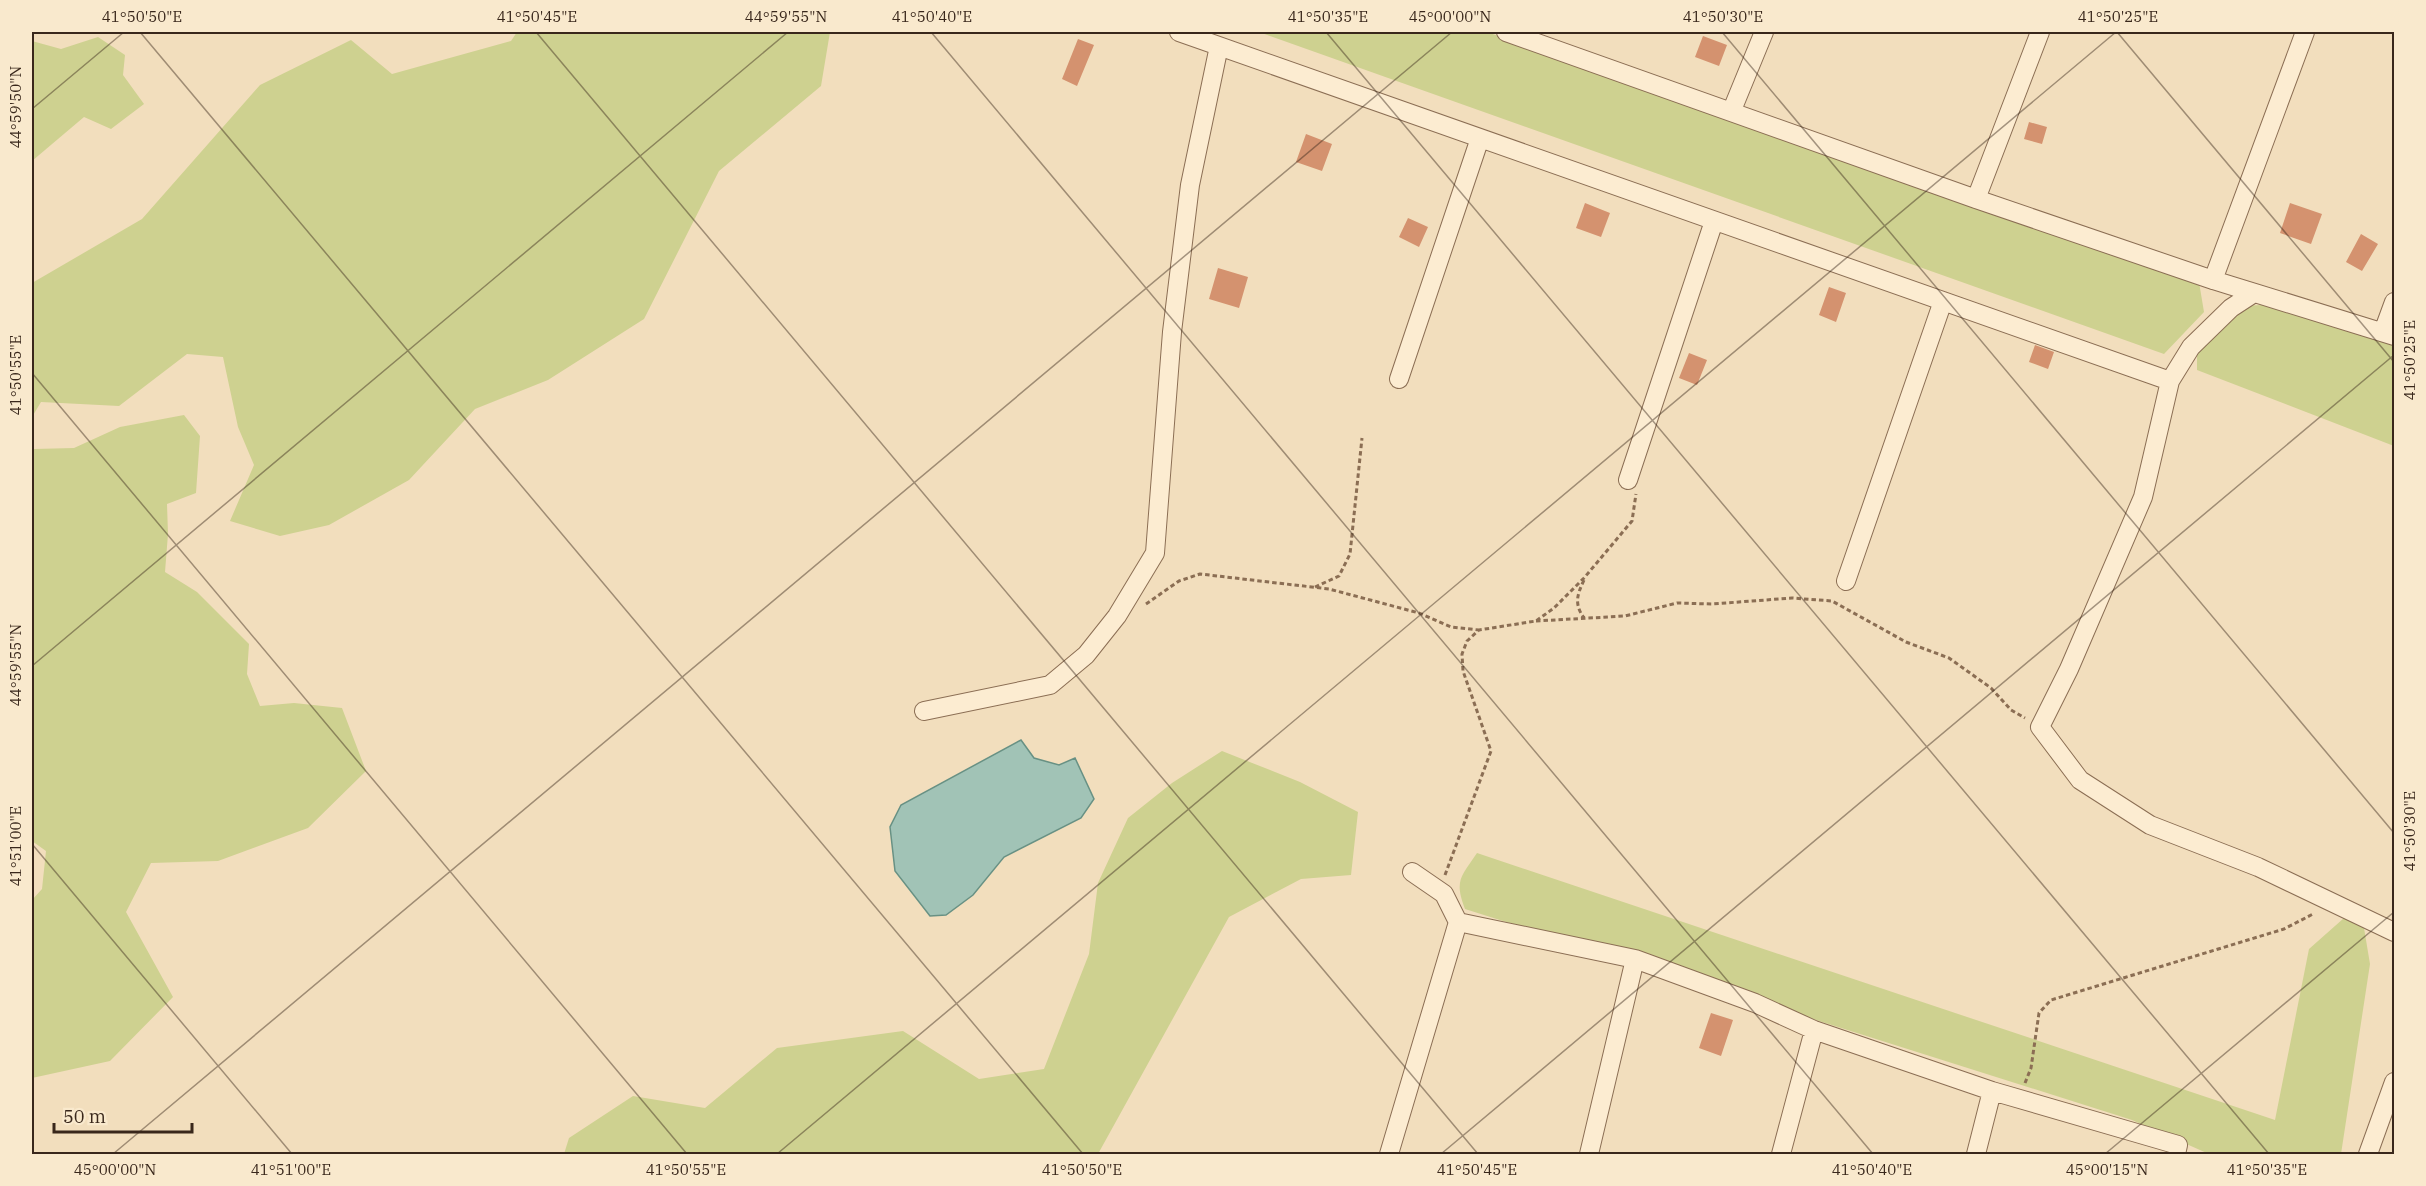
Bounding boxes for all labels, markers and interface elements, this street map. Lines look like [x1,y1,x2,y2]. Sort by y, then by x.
text: 41°50'50"E [102,7,182,26]
text: 41°50'45"E [497,7,577,26]
text: 44°59'55"N [745,7,827,26]
text: 41°50'40"E [892,7,972,26]
text: 41°50'35"E [1288,7,1368,26]
text: 45°00'00"N [1409,7,1491,26]
text: 41°50'30"E [1683,7,1763,26]
text: 41°50'25"E [2078,7,2158,26]
text: 44°59'50"N [6,66,25,148]
text: 41°50'25"E [2400,320,2419,400]
text: 41°50'55"E [6,335,25,415]
text: 44°59'55"N [6,624,25,706]
text: 41°50'30"E [2400,791,2419,871]
text: 41°51'00"E [6,806,25,886]
scale bar [54,1096,192,1134]
text: 50 m [63,1105,106,1128]
text: 45°00'00"N [74,1160,156,1179]
text: 41°51'00"E [251,1160,331,1179]
text: 41°50'55"E [646,1160,726,1179]
text: 41°50'50"E [1042,1160,1122,1179]
text: 41°50'45"E [1437,1160,1517,1179]
text: 41°50'40"E [1832,1160,1912,1179]
text: 45°00'15"N [2066,1160,2148,1179]
text: 41°50'35"E [2227,1160,2307,1179]

